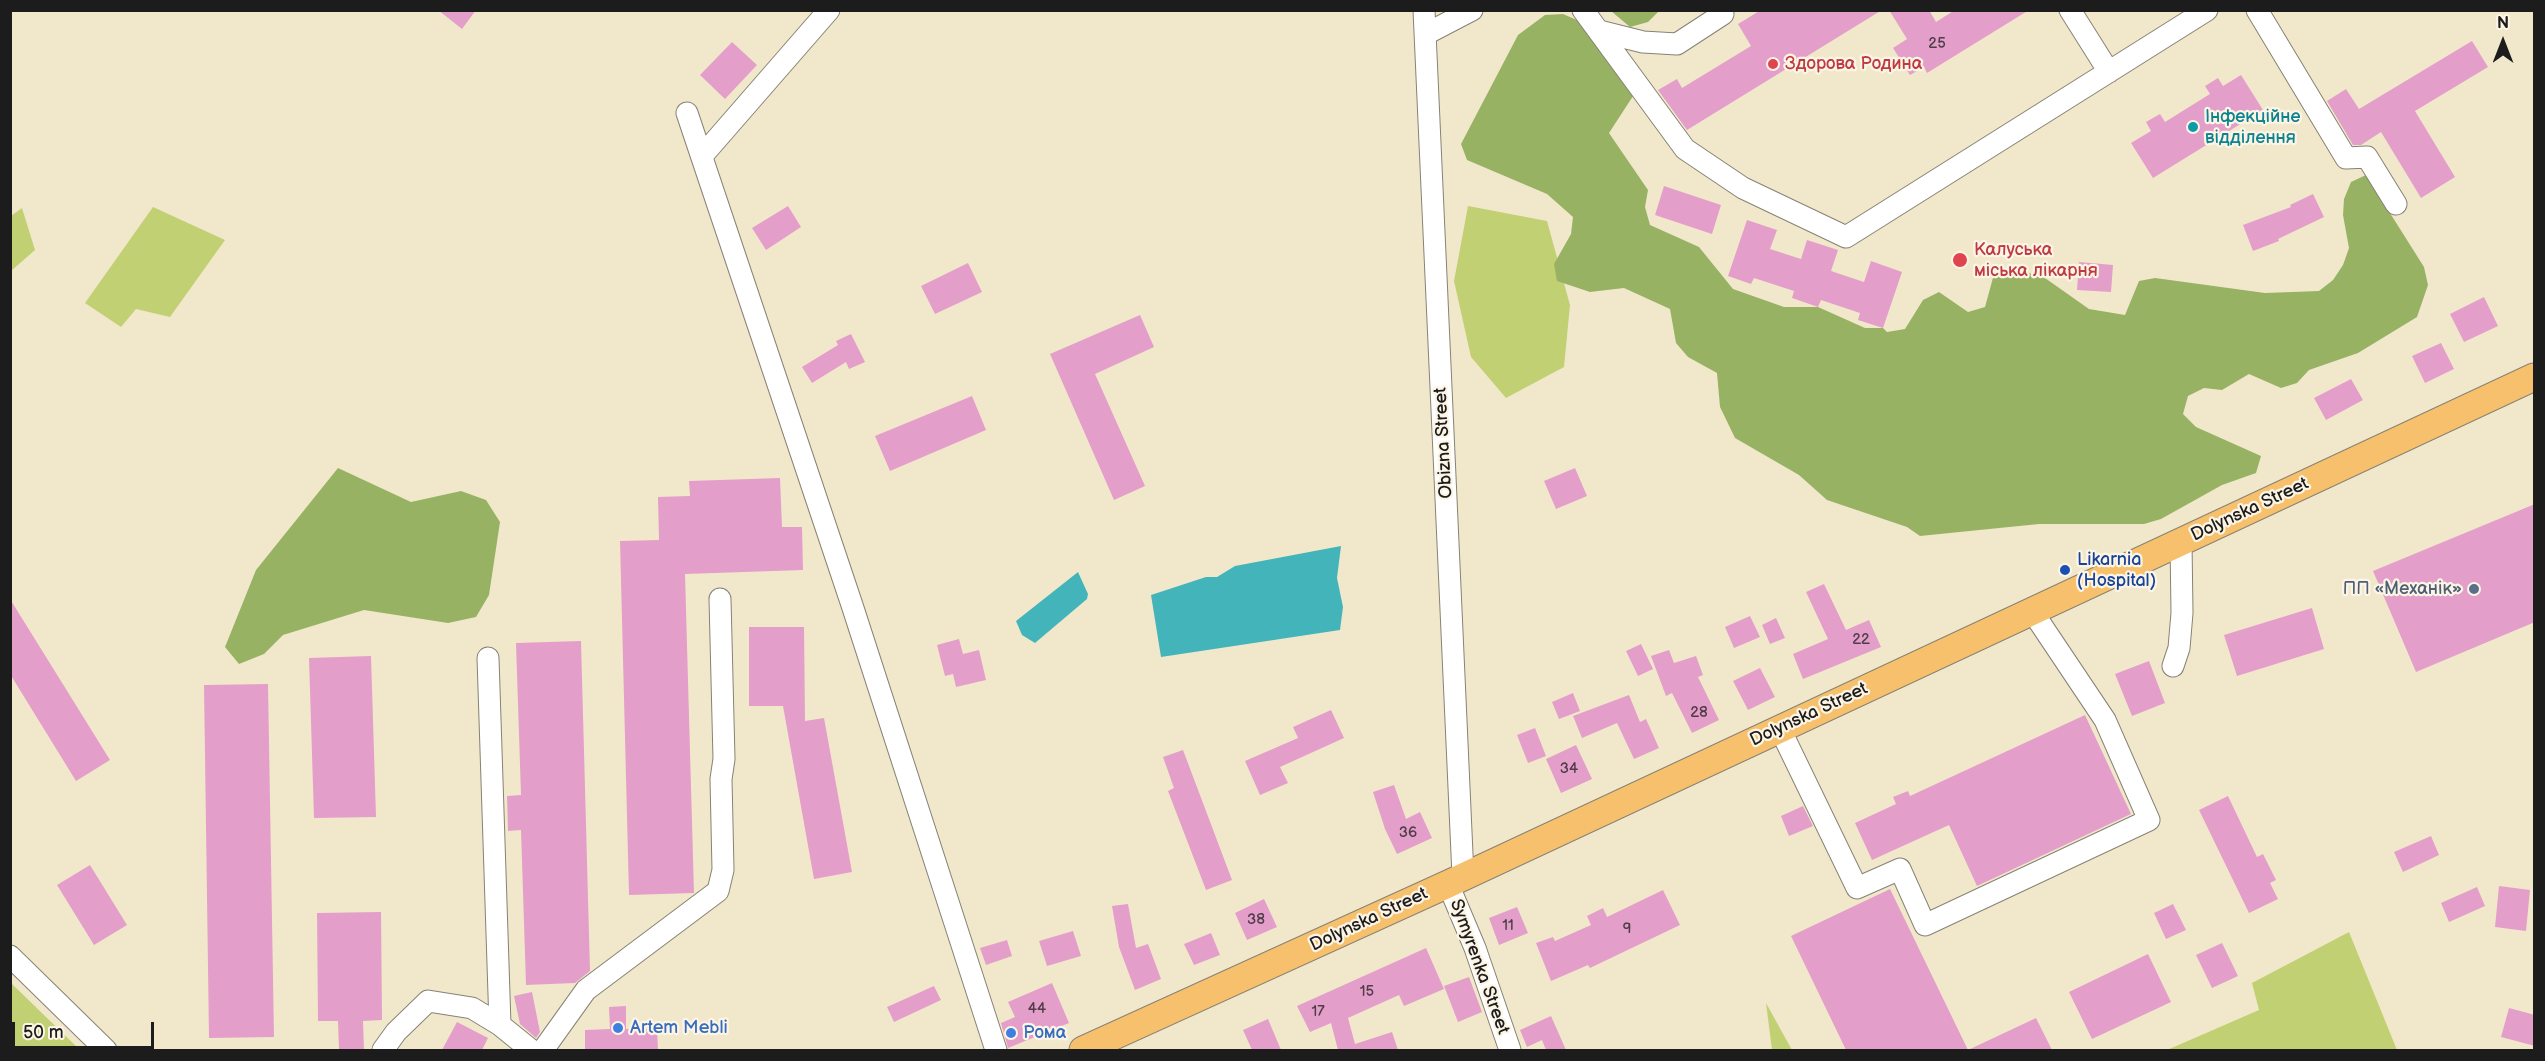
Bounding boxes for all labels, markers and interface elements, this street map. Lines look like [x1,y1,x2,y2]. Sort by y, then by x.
north arrow [2473,12,2533,72]
text: N [2497,14,2509,33]
house number: 25 [1928,35,1946,53]
place label: Здорова Родина [1785,53,1922,75]
marker: Здорова Родина [1766,57,1780,71]
place label: Інфекційне відділення [2205,106,2300,148]
marker: Інфекційне відділення [2186,120,2200,134]
place label: Калуська міська лікарня [1974,239,2098,282]
marker: Калуська міська лікарня [1951,251,1969,269]
street label: Obizna Street [1430,387,1458,499]
street label: Dolynska Street [2188,473,2312,547]
place label: Likarnia (Hospital) [2077,549,2156,592]
marker: Likarnia (Hospital) [2058,563,2072,577]
place label: ПП «Механік» [2343,578,2462,600]
marker: ПП «Механік» [2467,582,2481,596]
house number: 22 [1852,631,1870,649]
street label: Dolynska Street [1747,678,1871,752]
house number: 28 [1690,704,1708,722]
house number: 34 [1560,760,1578,778]
house number: 36 [1399,824,1417,842]
street label: Dolynska Street [1307,883,1431,957]
street label: Symyrenka Street [1445,897,1513,1037]
house number: 38 [1247,911,1265,929]
house number: 11 [1502,917,1514,935]
house number: 9 [1623,920,1631,938]
house number: 15 [1360,983,1374,1001]
house number: 44 [1028,1000,1046,1018]
house number: 17 [1311,1003,1325,1021]
scale bar [15,1010,158,1048]
place label: Artem Mebli [630,1017,728,1039]
marker: Artem Mebli [611,1021,625,1035]
text: 50 m [23,1022,64,1043]
place label: Рома [1023,1022,1066,1044]
marker: Рома [1004,1026,1018,1040]

